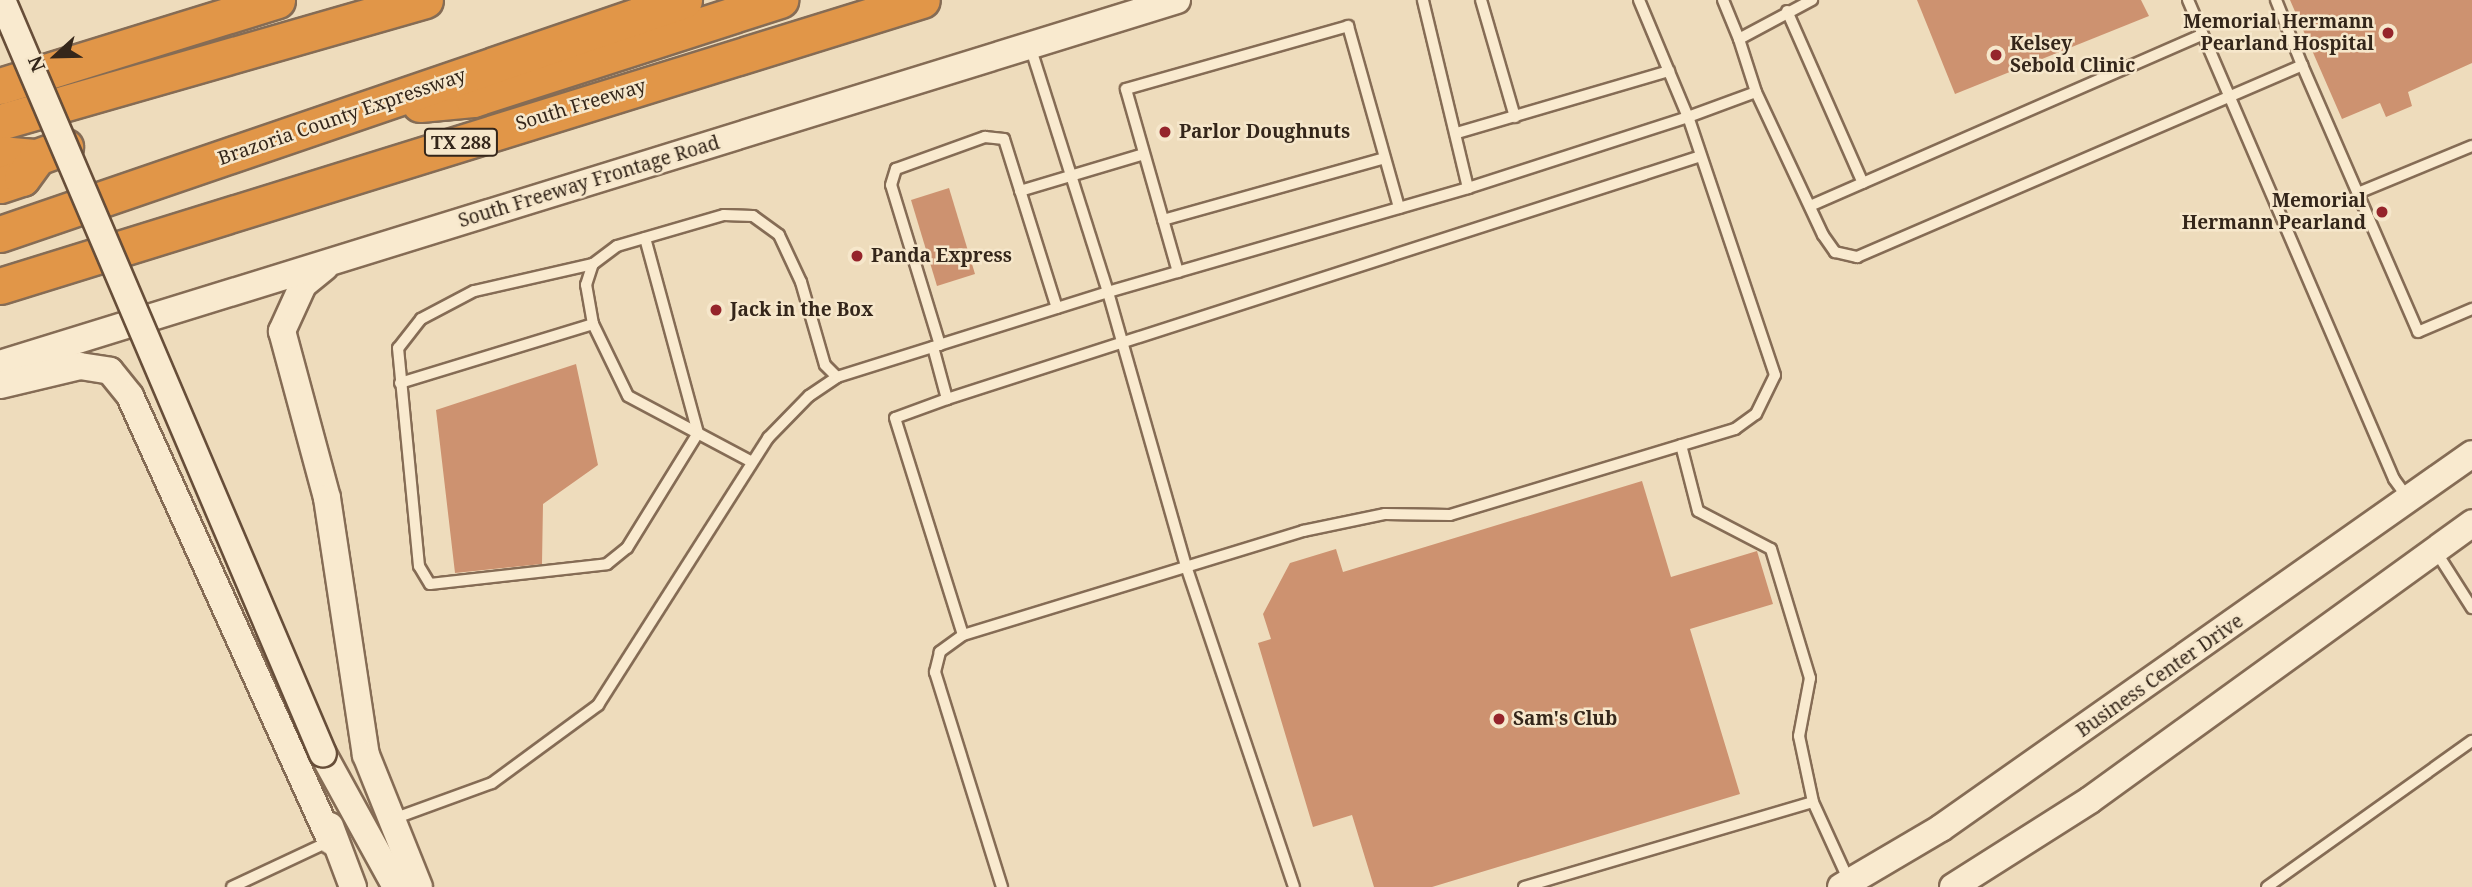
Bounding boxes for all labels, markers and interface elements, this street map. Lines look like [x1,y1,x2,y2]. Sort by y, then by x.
place label: Memorial Hermann Pearland Hospital [2183,11,2374,55]
north arrow [21,21,91,91]
marker: Memorial Hermann Pearland Hospital [2380,25,2396,41]
place label: Kelsey Sebold Clinic [2010,33,2135,77]
marker: Kelsey Sebold Clinic [1988,47,2004,63]
text: N [22,52,51,76]
street label: Brazoria County Expressway [215,64,469,170]
street label: South Freeway [513,74,649,136]
place label: Parlor Doughnuts [1179,121,1350,143]
marker: Parlor Doughnuts [1157,124,1173,140]
road number: TX 288 [422,127,500,156]
street label: South Freeway Frontage Road [456,131,722,233]
place label: Memorial Hermann Pearland [2182,190,2366,234]
marker: Memorial Hermann Pearland [2372,202,2392,222]
place label: Panda Express [871,245,1012,267]
marker: Panda Express [849,248,865,264]
place label: Jack in the Box [730,299,873,321]
marker: Jack in the Box [708,302,724,318]
street label: Business Center Drive [2072,610,2248,742]
place label: Sam's Club [1513,708,1617,730]
marker: Sam's Club [1491,711,1507,727]

